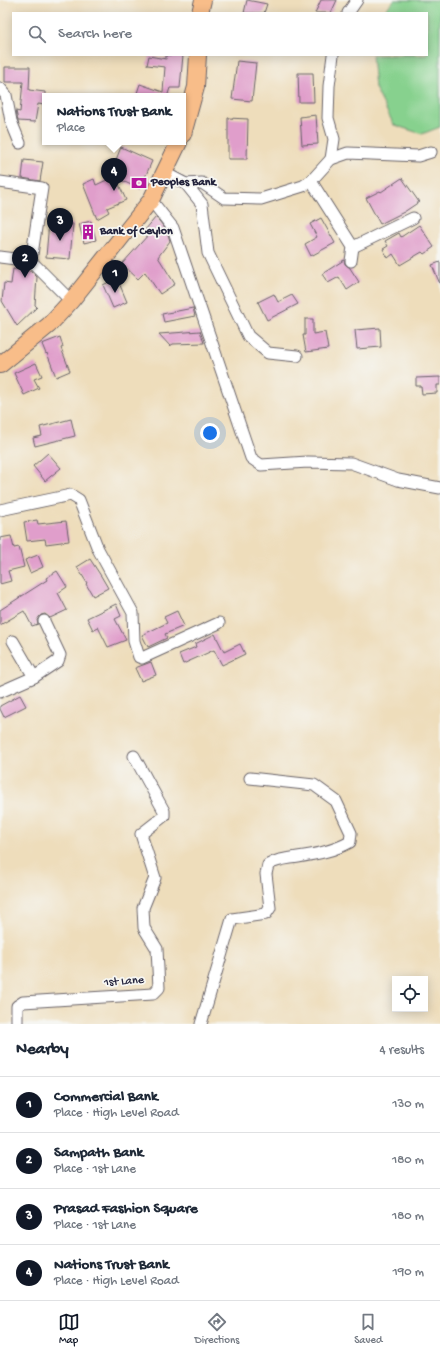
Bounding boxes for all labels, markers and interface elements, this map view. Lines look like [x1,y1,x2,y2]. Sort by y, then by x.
search box [12,12,428,56]
icon: search [26,23,48,45]
text: Search here [58,25,132,43]
popup [42,93,186,145]
text: Nations Trust Bank [57,103,171,121]
text: Place [57,121,85,136]
pin: 4 [101,158,127,191]
bank icon: Peoples Bank [130,174,148,192]
place label: Peoples Bank [150,176,218,190]
pin: 3 [47,208,73,241]
building icon: Bank of Ceylon [79,223,97,241]
place label: Bank of Ceylon [99,225,173,239]
pin: 2 [12,245,38,278]
pin: 1 [102,260,128,293]
your location [200,423,220,443]
street label: 1st Lane [103,974,145,990]
map controls [392,976,428,1012]
button: locate [392,976,428,1012]
text: Nearby [16,1040,69,1060]
text: 4 results [380,1043,424,1058]
text: Commercial Bank [54,1088,158,1106]
text: 1 [26,1097,32,1112]
text: 130 m [392,1097,424,1112]
text: Place · High Level Road [54,1106,179,1121]
text: Sampath Bank [54,1144,143,1162]
text: 2 [26,1153,32,1168]
text: 180 m [392,1153,424,1168]
text: Place · 1st Lane [54,1162,136,1177]
text: Prasad Fashion Square [54,1200,198,1218]
text: 3 [26,1209,32,1224]
text: 180 m [392,1209,424,1224]
text: Place · 1st Lane [54,1218,136,1233]
text: Nations Trust Bank [54,1256,169,1274]
text: 4 [26,1265,32,1280]
text: 190 m [393,1265,424,1280]
text: Place · High Level Road [54,1274,179,1289]
tab: Map [58,1311,80,1347]
tab: Directions [195,1311,239,1347]
tab: Saved [354,1311,382,1347]

